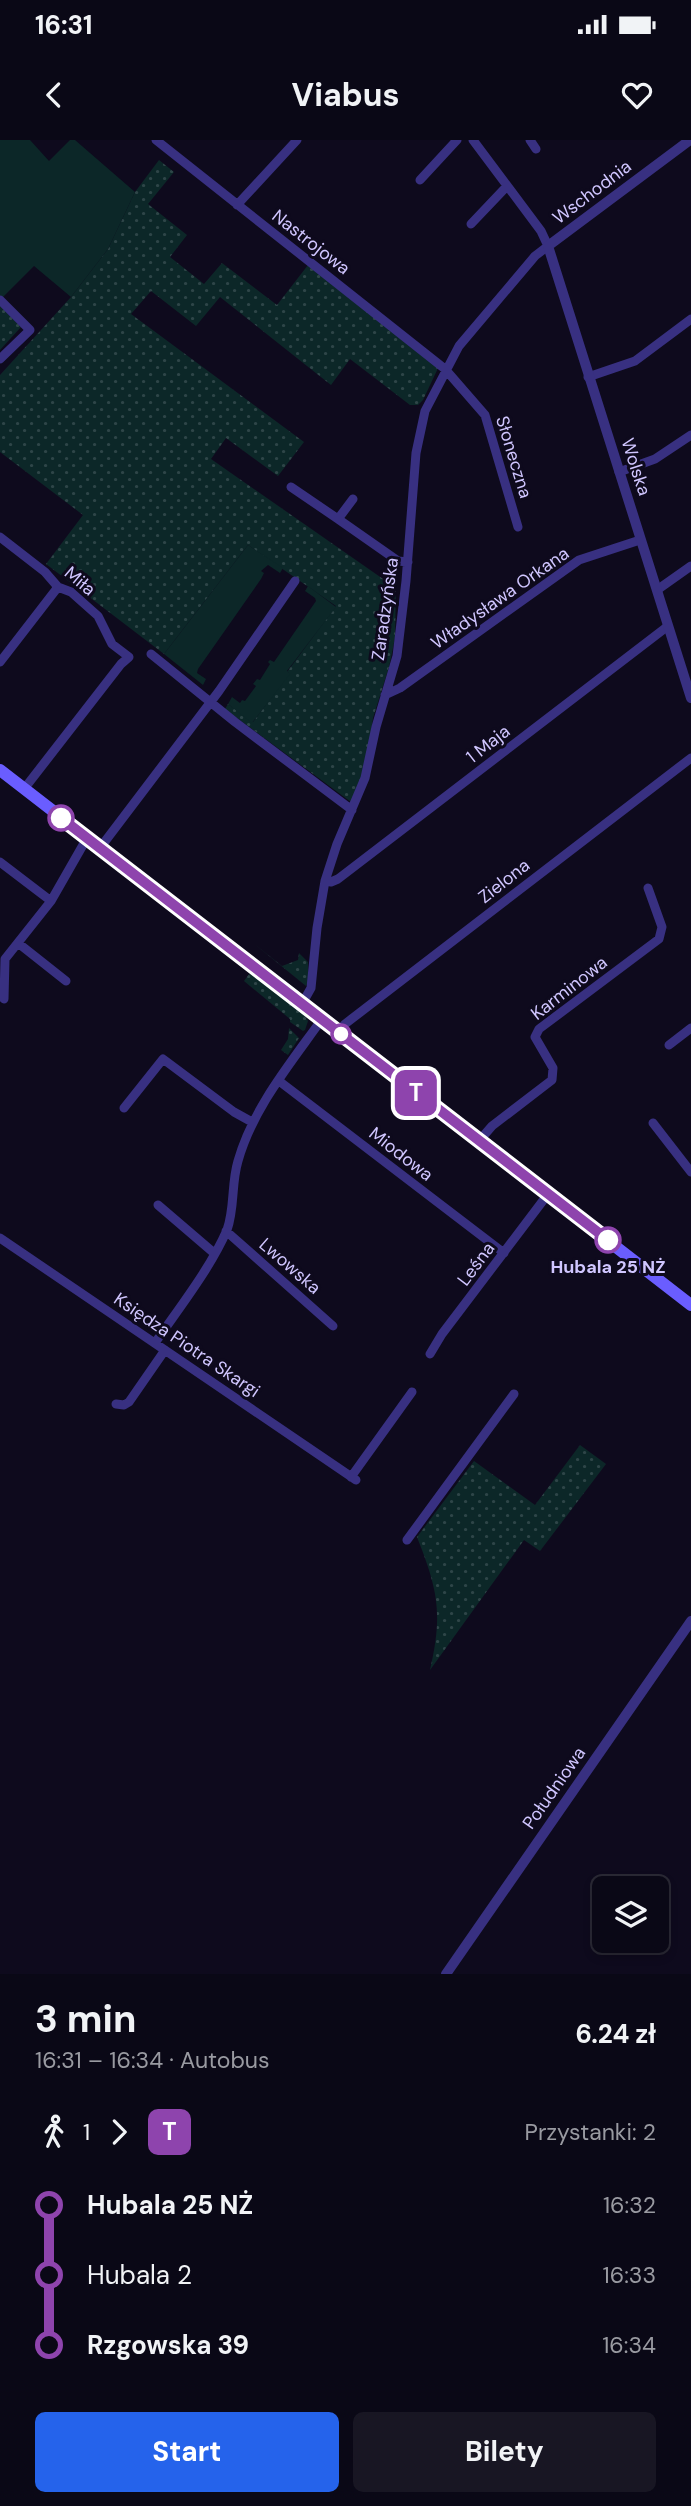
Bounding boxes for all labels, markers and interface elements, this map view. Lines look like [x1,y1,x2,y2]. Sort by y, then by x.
text: 16:31 [35,8,93,42]
text: Viabus [292,74,399,116]
icon: back [35,76,73,114]
icon: heart [618,76,656,114]
street label: Wschodnia [548,154,636,230]
street label: Nastrojowa [267,204,355,280]
street label: Słoneczna [490,413,538,501]
street label: Wolska [615,435,657,499]
street label: Władysława Orkana [426,541,574,655]
street label: Zaradzyńska [366,556,404,662]
street label: Miła [59,561,101,601]
street label: 1 Maja [461,719,515,769]
unlabelled marker [48,805,74,831]
street label: Zielona [473,853,535,909]
street label: Karminowa [526,951,612,1025]
unlabelled marker [331,1024,351,1044]
line badge: T [393,1070,439,1116]
text: T [409,1077,423,1108]
street label: Miodowa [364,1121,438,1187]
marker: Hubala 25 NŻ [595,1227,621,1253]
street label: Lwowska [254,1233,326,1299]
street label: Leśna [452,1237,500,1291]
place label: Hubala 25 NŻ [550,1255,666,1279]
street label: Księdza Piotra Skargi [109,1287,265,1403]
street label: Południowa [517,1742,591,1834]
map controls [592,1876,669,1953]
button: layers [592,1876,669,1953]
text: 3 min [35,1994,136,2044]
text: 6.24 zł [576,2017,656,2051]
text: 16:31 – 16:34 · Autobus [35,2045,270,2075]
icon: walk [35,2113,73,2151]
icon: forward [100,2113,138,2151]
text: T [162,2116,177,2147]
text: 1 [83,2117,90,2147]
text: Przystanki: 2 [525,2117,656,2147]
text: Hubala 25 NŻ [87,2188,253,2222]
text: 16:32 [603,2190,656,2220]
text: Hubala 2 [87,2258,192,2292]
text: 16:33 [603,2260,656,2290]
text: Rzgowska 39 [87,2328,249,2362]
text: 16:34 [602,2330,656,2360]
button: Start [35,2412,339,2492]
button: Bilety [353,2412,656,2492]

